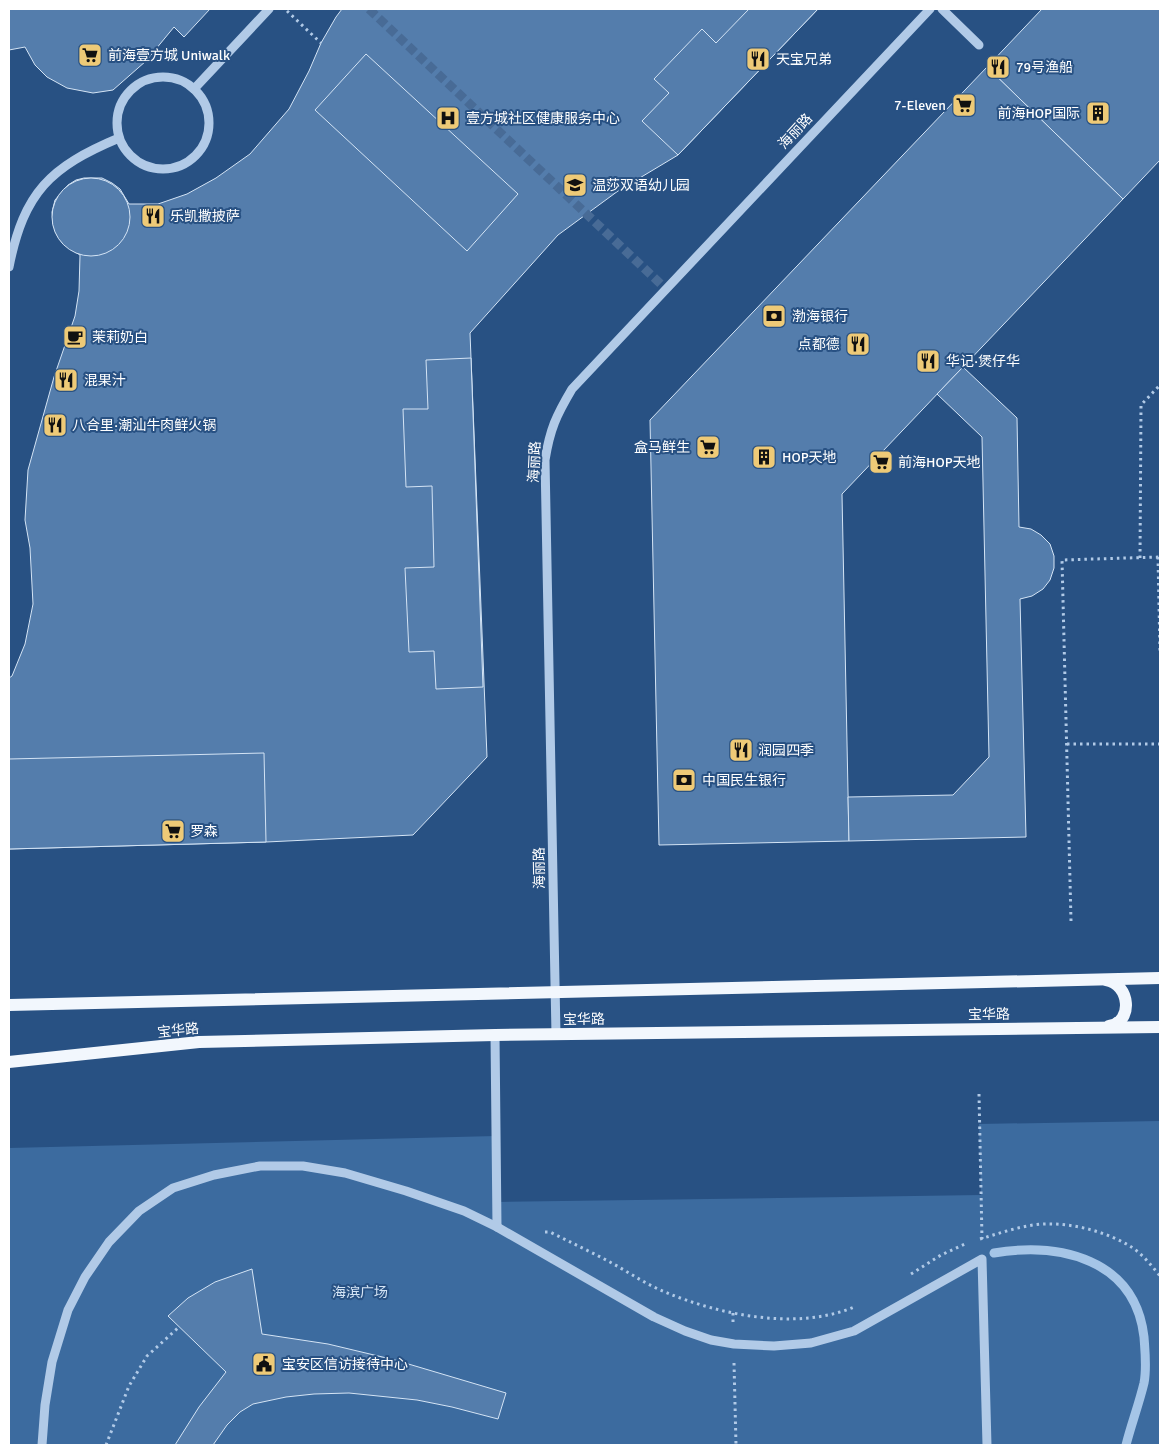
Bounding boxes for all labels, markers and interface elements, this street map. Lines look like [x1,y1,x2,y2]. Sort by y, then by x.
supermarket icon: 前海壹方城 Uniwalk [77,42,103,68]
restaurant icon: 天宝兄弟 [745,46,771,72]
place label: 前海壹方城 Uniwalk [108,47,230,64]
place label: 天宝兄弟 [776,51,832,68]
restaurant icon: 79号渔船 [985,54,1011,80]
place label: 79号渔船 [1016,59,1073,76]
supermarket icon: 7-Eleven [951,92,977,118]
place label: 7-Eleven [894,97,946,114]
building icon: 前海HOP国际 [1085,100,1111,126]
hospital icon: 壹方城社区健康服务中心 [435,105,461,131]
place label: 前海HOP国际 [997,105,1080,122]
place label: 壹方城社区健康服务中心 [466,110,620,127]
street label: 海丽路 [775,110,816,152]
school or university icon: 温莎双语幼儿园 [562,172,588,198]
place label: 温莎双语幼儿园 [592,177,690,194]
restaurant icon: 乐凯撒披萨 [140,203,166,229]
place label: 乐凯撒披萨 [170,208,240,225]
bank icon: 渤海银行 [761,303,787,329]
place label: 渤海银行 [792,308,848,325]
cafe icon: 茉莉奶白 [62,324,88,350]
place label: 茉莉奶白 [92,329,148,346]
restaurant icon: 点都德 [845,331,871,357]
place label: 点都德 [798,336,840,353]
restaurant icon: 华记·煲仔华 [915,348,941,374]
place label: 华记·煲仔华 [946,353,1020,370]
restaurant icon: 混果汁 [53,367,79,393]
place label: 混果汁 [84,372,126,389]
restaurant icon: 八合里·潮汕牛肉鲜火锅 [42,412,68,438]
place label: 八合里·潮汕牛肉鲜火锅 [72,417,216,434]
supermarket icon: 盒马鲜生 [695,434,721,460]
place label: 盒马鲜生 [634,439,690,456]
street label: 海丽路 [525,441,544,483]
building icon: HOP天地 [751,444,777,470]
place label: HOP天地 [782,449,837,466]
supermarket icon: 前海HOP天地 [868,449,894,475]
place label: 前海HOP天地 [898,454,981,471]
restaurant icon: 润园四季 [728,737,754,763]
place label: 润园四季 [758,742,814,759]
bank icon: 中国民生银行 [671,767,697,793]
place label: 中国民生银行 [702,772,786,789]
supermarket icon: 罗森 [160,818,186,844]
place label: 罗森 [190,823,218,840]
street label: 海丽路 [531,847,548,889]
street label: 宝华路 [968,1006,1010,1023]
street label: 宝华路 [563,1011,605,1028]
street label: 宝华路 [156,1020,200,1041]
park label: 海滨广场 [332,1284,388,1301]
public building icon: 宝安区信访接待中心 [251,1351,277,1377]
place label: 宝安区信访接待中心 [282,1356,408,1373]

